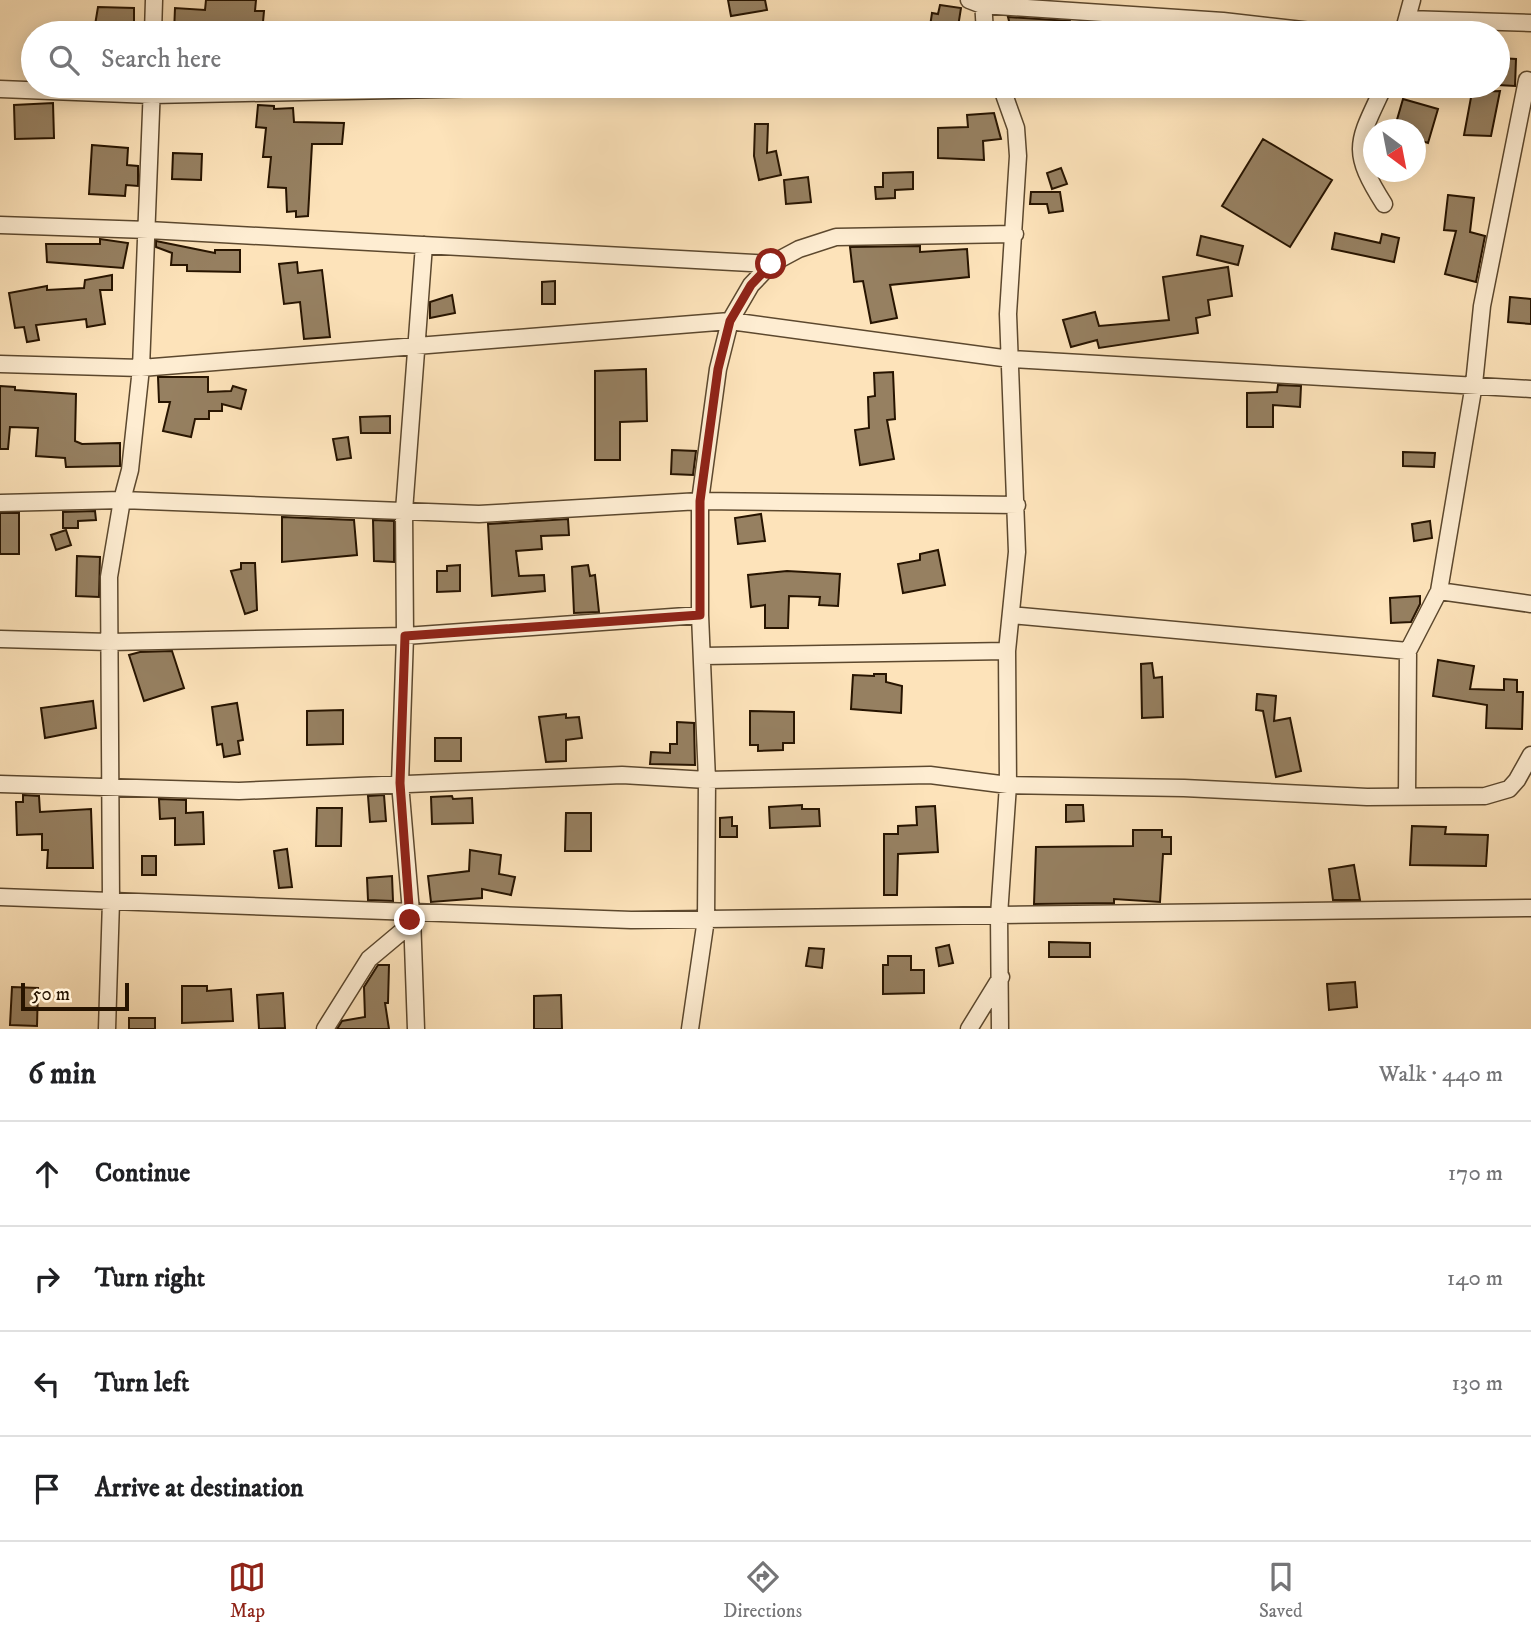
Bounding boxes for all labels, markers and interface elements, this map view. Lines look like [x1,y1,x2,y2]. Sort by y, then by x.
search box [21,21,1510,98]
icon: search [45,41,83,79]
text: Search here [101,43,221,76]
north arrow [1363,119,1426,182]
route start [755,248,786,279]
route end [394,904,425,935]
scale bar [21,980,130,1012]
text: 50 m [32,983,70,1006]
text: 6 min [28,1056,96,1093]
text: Walk · 440 m [1379,1060,1503,1089]
icon: ahead [28,1155,66,1193]
text: Continue [95,1157,190,1190]
text: 170 m [1448,1159,1503,1188]
icon: right [28,1260,66,1298]
text: Turn right [95,1262,205,1295]
text: 140 m [1447,1264,1503,1293]
icon: left [28,1365,66,1403]
text: Turn left [95,1367,189,1400]
text: 130 m [1451,1369,1503,1398]
icon: arrive [28,1470,66,1508]
text: Arrive at destination [95,1472,304,1505]
tab: Map [228,1558,266,1623]
tab: Directions [723,1558,802,1623]
tab: Saved [1259,1558,1303,1623]

